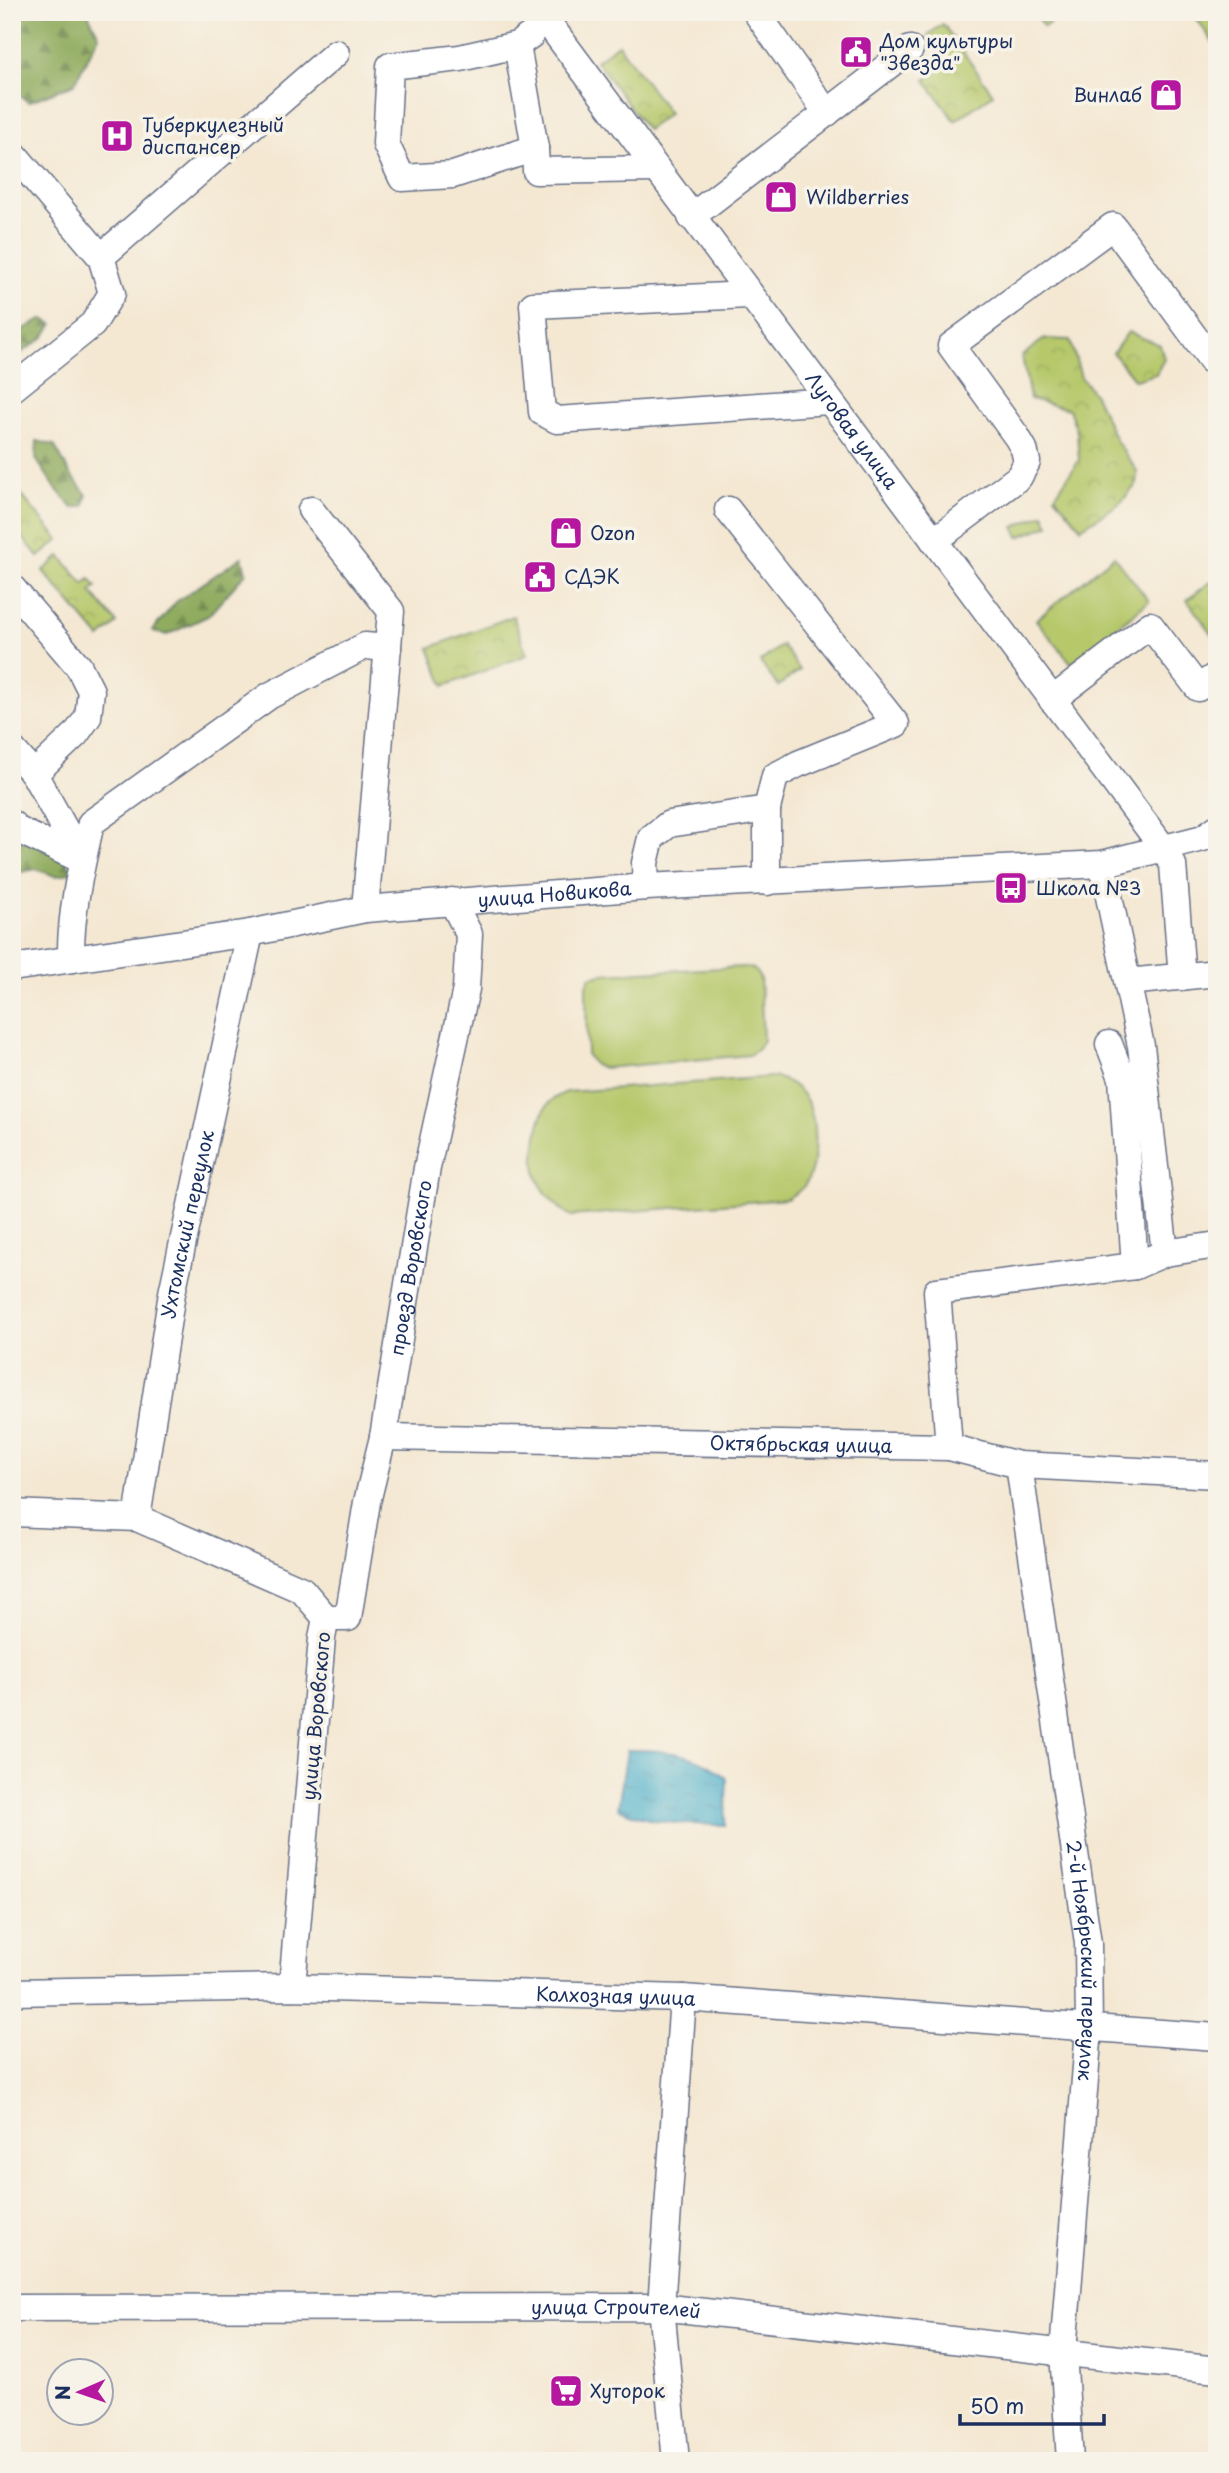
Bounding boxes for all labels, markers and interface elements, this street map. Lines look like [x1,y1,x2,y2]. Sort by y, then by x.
place label: Дом культуры "Звезда" [879,26,1013,76]
public building icon: Дом культуры "Звезда" [837,33,875,71]
shop icon: Винлаб [1147,76,1185,114]
place label: Винлаб [1073,80,1142,108]
place label: Туберкулезный диспансер [142,110,284,160]
hospital icon: Туберкулезный диспансер [98,117,136,155]
shop icon: Wildberries [762,178,800,216]
place label: Wildberries [806,182,909,210]
street label: Луговая улица [800,365,906,494]
shop icon: Ozon [547,514,585,552]
place label: Ozon [590,518,635,546]
public building icon: СДЭК [521,558,559,596]
place label: СДЭК [564,562,620,590]
bus stop icon: Школа №3 [992,869,1030,907]
street label: улица Новикова [476,873,632,913]
place label: Школа №3 [1036,873,1141,901]
street label: Ухтомский переулок [153,1127,220,1320]
street label: проезд Воровского [382,1178,438,1357]
street label: Октябрьская улица [709,1428,893,1459]
street label: улица Воровского [294,1630,336,1802]
street label: 2-й Ноябрьский переулок [1060,1838,1104,2083]
street label: Колхозная улица [536,1979,697,2012]
street label: улица Строителей [531,2292,702,2324]
north arrow [46,2358,116,2428]
supermarket icon: Хуторок [547,2372,585,2410]
place label: Хуторок [590,2376,666,2404]
scale bar [960,2382,1103,2426]
text: N [48,2385,76,2401]
text: 50 m [970,2389,1024,2421]

